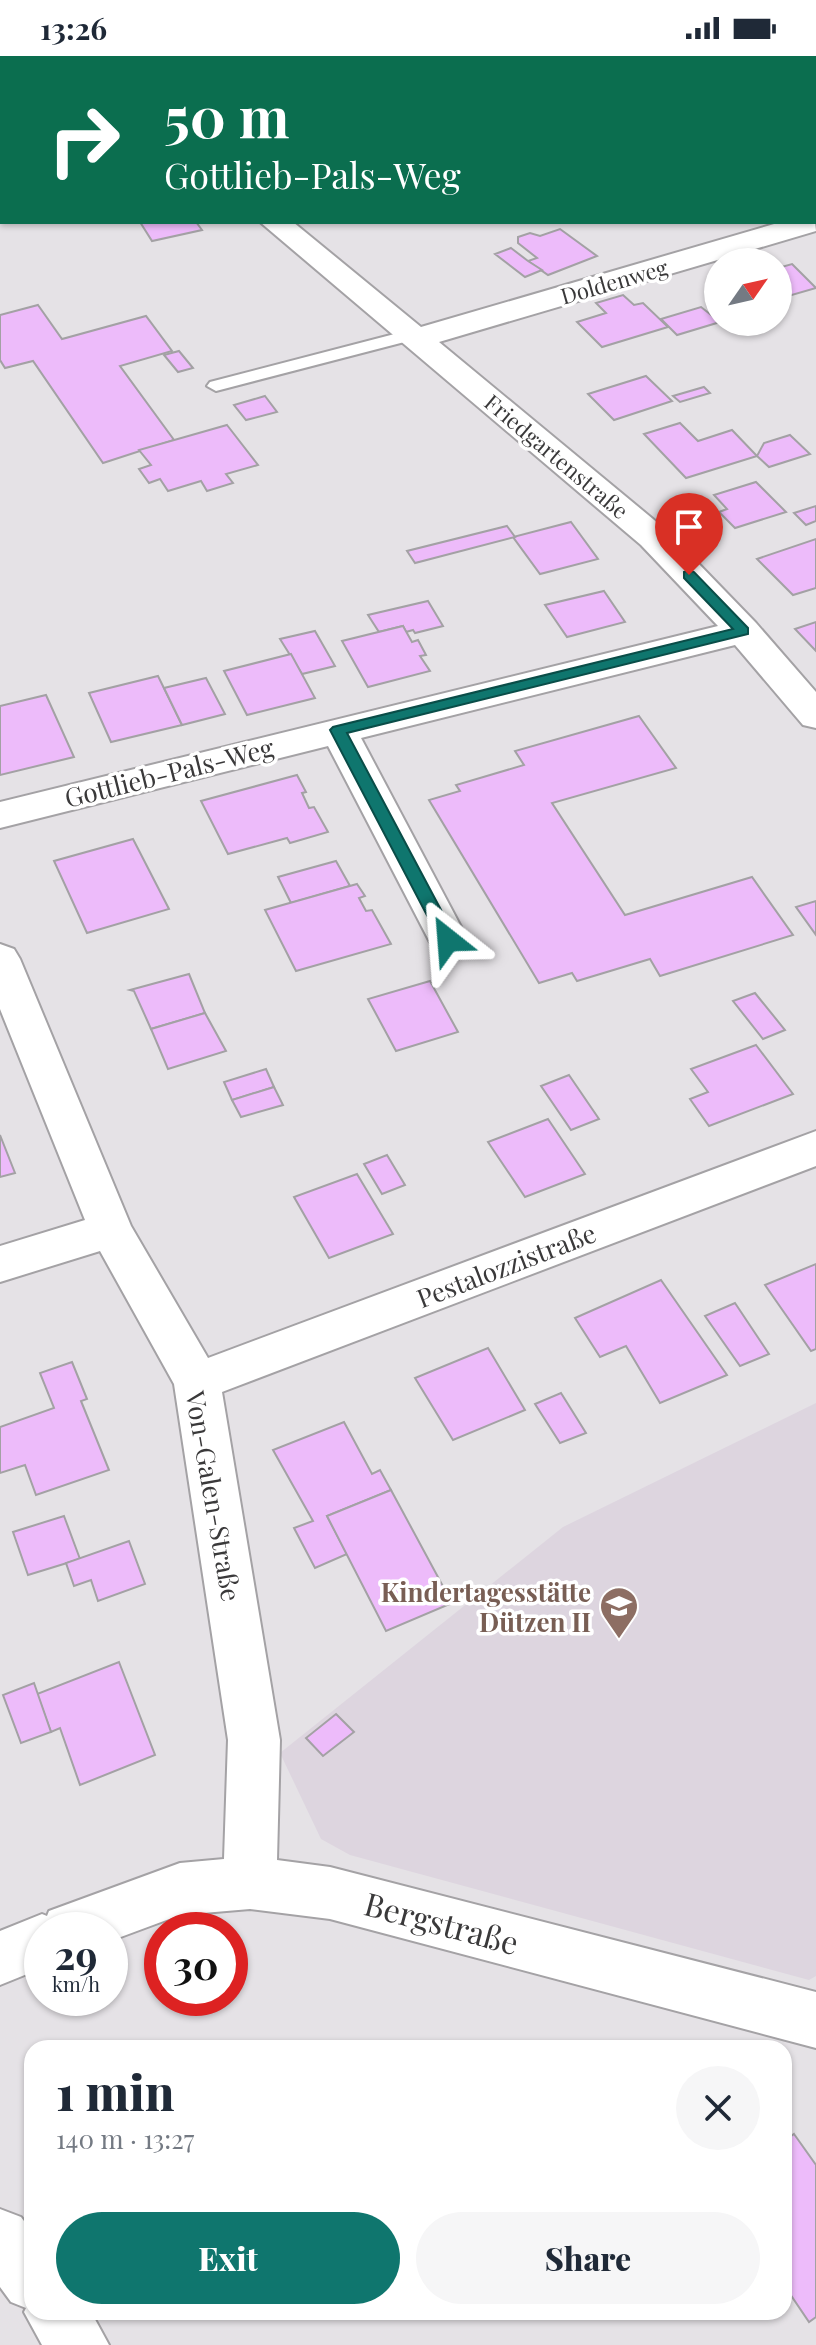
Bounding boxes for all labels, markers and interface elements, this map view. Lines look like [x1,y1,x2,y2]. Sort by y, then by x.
text: 13:26 [40,8,107,48]
text: 50 m [164,78,290,153]
icon: right [32,88,136,192]
text: Gottlieb-Pals-Weg [164,150,461,198]
north arrow [704,248,792,336]
map controls [704,248,792,336]
street label: Doldenweg [557,251,671,311]
street label: Friedgartenstraße [479,387,635,525]
pin [655,493,723,575]
icon: arrive [667,505,711,549]
street label: Gottlieb-Pals-Weg [61,729,277,815]
position arrow [406,898,490,982]
street label: Pestalozzistraße [411,1215,601,1315]
street label: Von-Galen-Straße [178,1387,250,1604]
place label: Kindertagesstätte Dützen II [381,1574,591,1639]
school or university icon: Kindertagesstätte Dützen II [598,1585,640,1640]
street label: Bergstraße [360,1881,524,1963]
speed limit sign: 30 [144,1912,248,2016]
text: 29 [54,1927,98,1980]
text: km/h [52,1970,100,1997]
text: 1 min [56,2059,174,2123]
button: close [676,2066,760,2150]
text: 140 m · 13:27 [56,2121,194,2156]
button: Exit [56,2212,400,2304]
button: Share [416,2212,760,2304]

